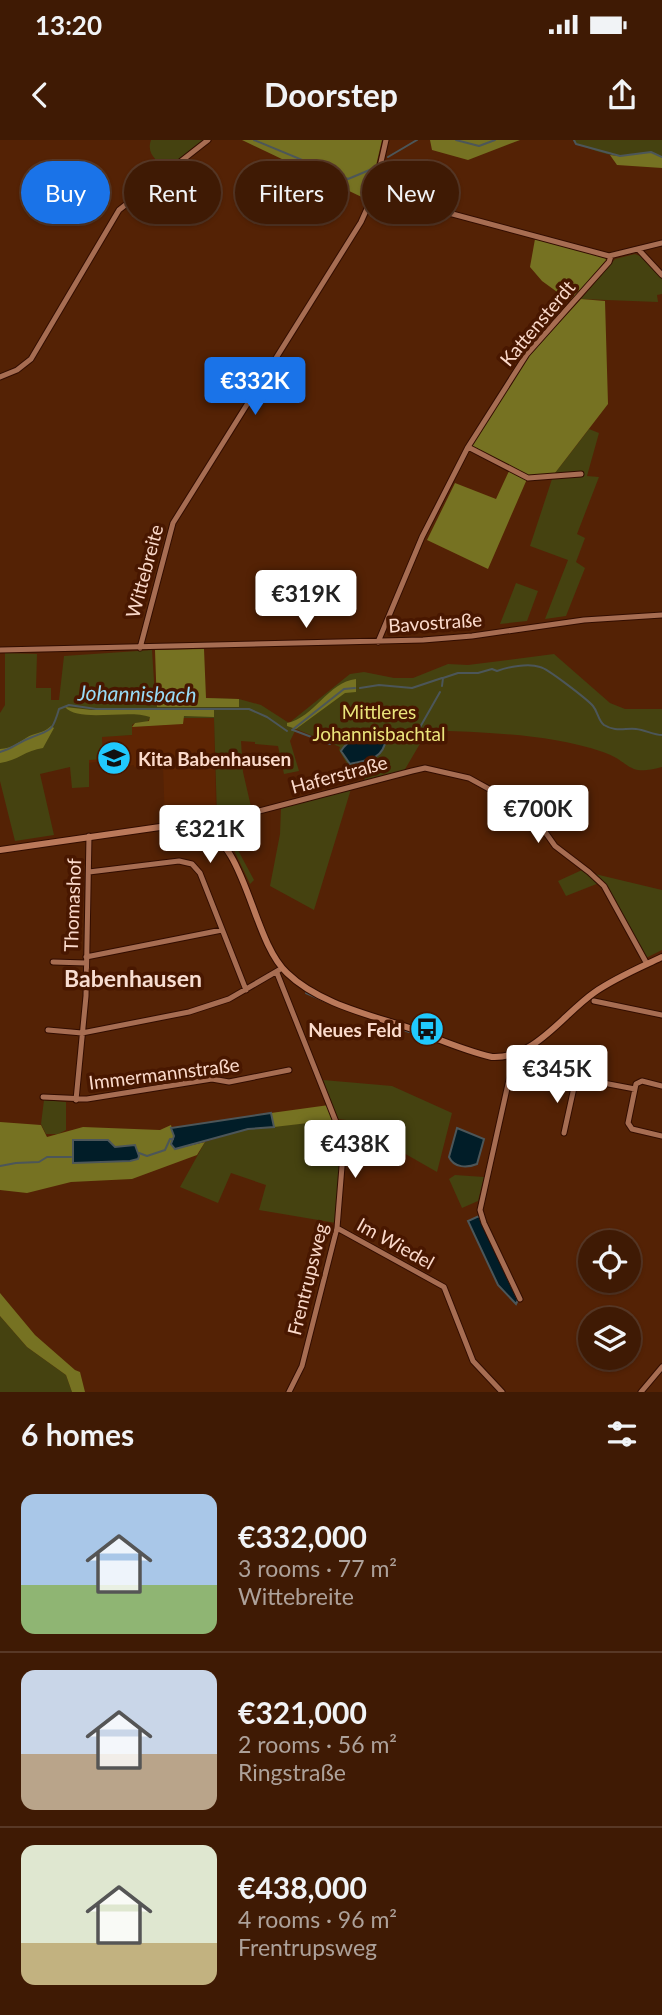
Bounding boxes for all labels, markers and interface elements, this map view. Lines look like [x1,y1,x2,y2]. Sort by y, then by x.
text: 13:20 [35,9,102,41]
text: Doorstep [264,75,398,114]
icon: back [21,76,59,114]
icon: share [603,76,641,114]
chip: Buy [21,161,110,224]
chip: Rent [124,161,221,224]
chip: Filters [235,161,348,224]
chip: New [362,161,459,224]
street label: Kattensterdt [495,275,579,370]
pin: €332K [206,358,304,417]
text: €332K [220,366,290,394]
street label: Wittebreite [121,522,167,620]
pin: €319K [257,570,355,630]
text: €319K [271,579,341,607]
street label: Bavostraße [387,607,483,637]
water label: Johannisbach [76,679,197,707]
park label: Mittleres Johannisbachtal [313,700,445,745]
school or university icon: Kita Babenhausen [95,739,133,777]
place label: Kita Babenhausen [138,747,291,770]
street label: Haferstraße [288,750,390,798]
pin: €700K [489,786,587,845]
text: €700K [503,794,573,822]
pin: €321K [161,806,259,865]
text: €321K [175,814,245,842]
street label: Thomashof [59,858,85,952]
district label: Babenhausen [64,964,202,992]
bus stop icon: Neues Feld [408,1010,446,1048]
place label: Neues Feld [308,1018,402,1041]
pin: €345K [508,1046,606,1105]
street label: Immermannstraße [87,1052,241,1094]
text: €345K [522,1054,592,1082]
pin: €438K [306,1121,404,1180]
text: €438K [320,1129,390,1157]
street label: Im Wiedel [353,1212,439,1274]
street label: Frentrupsweg [282,1220,332,1338]
map controls [578,1230,641,1370]
button: locate [578,1230,641,1293]
button: layers [578,1307,641,1370]
icon: filters [603,1415,641,1453]
text: 6 homes [21,1416,134,1452]
text: €332,000 [238,1518,367,1554]
icon: home [77,1522,161,1606]
text: 3 rooms · 77 m² [238,1554,397,1582]
text: Wittebreite [238,1582,354,1610]
text: €321,000 [238,1694,367,1730]
icon: home [77,1698,161,1782]
text: 2 rooms · 56 m² [238,1730,397,1758]
text: Ringstraße [238,1758,346,1786]
text: €438,000 [238,1869,367,1905]
icon: home [77,1873,161,1957]
text: 4 rooms · 96 m² [238,1905,397,1933]
text: Frentrupsweg [238,1933,377,1961]

